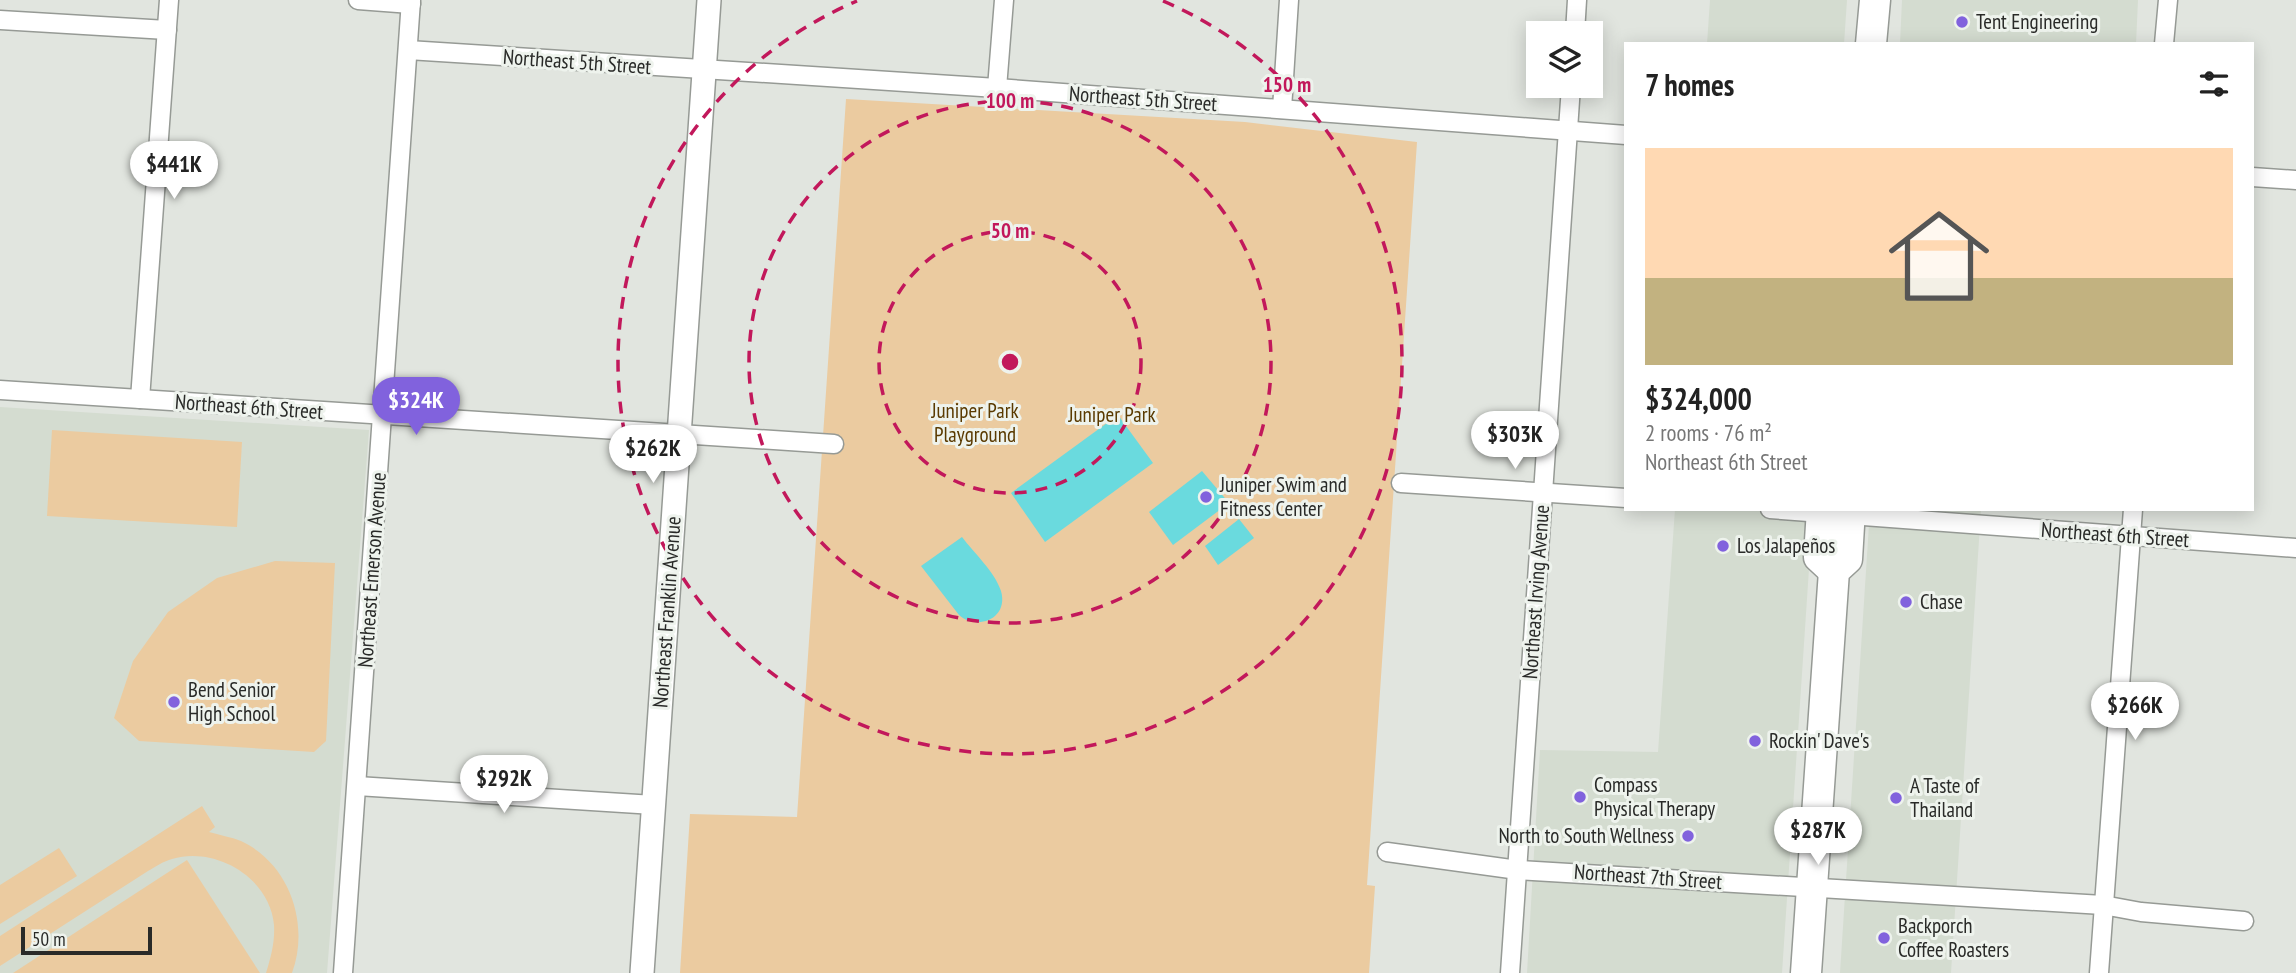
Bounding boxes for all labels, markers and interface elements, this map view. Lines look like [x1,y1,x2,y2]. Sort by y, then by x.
place label: Tent Engineering [1976,8,2098,35]
marker: Tent Engineering [1954,14,1970,30]
map controls [1526,21,1603,98]
button: layers [1526,21,1603,98]
street label: Northeast 5th Street [502,43,652,80]
text: 7 homes [1645,65,1734,104]
icon: filters [2195,65,2233,103]
text: 150 m [1263,71,1311,98]
street label: Northeast 5th Street [1068,80,1218,117]
text: 100 m [986,87,1034,114]
pin: $441K [125,142,223,201]
text: $441K [146,149,202,178]
icon: home [1876,193,2002,319]
text: 50 m [991,217,1029,244]
centre of rings [998,350,1022,374]
pin: $324K [367,378,465,437]
text: $324,000 [1645,379,1752,418]
text: $324K [388,385,444,414]
street label: Northeast 6th Street [174,388,324,425]
park label: Juniper Park Playground [930,397,1019,448]
park label: Juniper Park [1067,401,1156,428]
pin: $303K [1466,412,1564,471]
text: 2 rooms · 76 m² [1645,418,1772,447]
text: $303K [1487,419,1543,448]
pin: $262K [604,426,702,485]
text: $262K [625,433,681,462]
text: Northeast 6th Street [1645,447,1808,476]
street label: Northeast Emerson Avenue [351,471,392,668]
place label: Juniper Swim and Fitness Center [1219,471,1347,522]
marker: Juniper Swim and Fitness Center [1198,489,1214,505]
street label: Northeast Irving Avenue [1516,504,1555,680]
street label: Northeast Franklin Avenue [646,515,687,709]
street label: Northeast 6th Street [2040,516,2190,553]
place label: Los Jalapeños [1737,532,1835,559]
marker: Los Jalapeños [1715,538,1731,554]
place label: Chase [1920,588,1963,615]
marker: Chase [1898,594,1914,610]
place label: Bend Senior High School [188,676,276,727]
pin: $266K [2086,682,2184,742]
text: $266K [2107,690,2163,719]
marker: Bend Senior High School [166,694,182,710]
place label: Rockin' Dave's [1769,727,1869,754]
marker: Rockin' Dave's [1747,733,1763,749]
pin: $292K [455,756,553,815]
text: $292K [476,763,532,792]
place label: Compass Physical Therapy [1594,771,1715,822]
place label: A Taste of Thailand [1910,772,1980,823]
marker: Compass Physical Therapy [1572,789,1588,805]
marker: A Taste of Thailand [1888,790,1904,806]
pin: $287K [1769,808,1867,867]
text: $287K [1790,815,1846,844]
place label: North to South Wellness [1499,822,1674,849]
marker: North to South Wellness [1680,828,1696,844]
street label: Northeast 7th Street [1573,858,1723,895]
place label: Backporch Coffee Roasters [1898,912,2009,963]
scale bar [21,924,152,956]
text: 50 m [32,927,66,951]
marker: Backporch Coffee Roasters [1876,930,1892,946]

